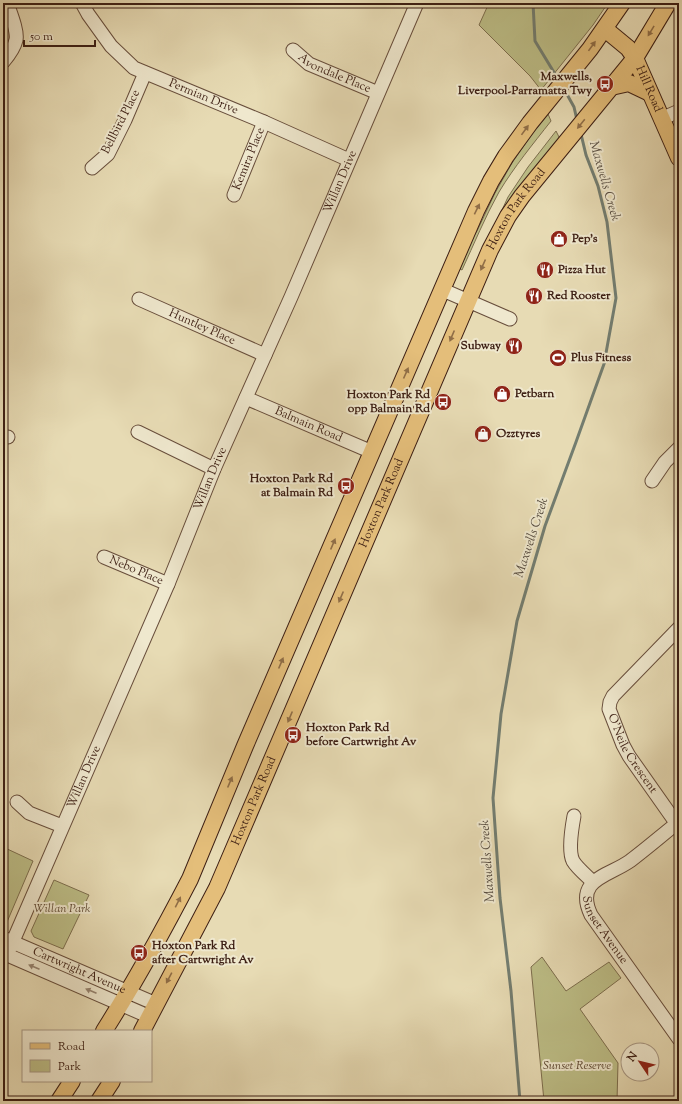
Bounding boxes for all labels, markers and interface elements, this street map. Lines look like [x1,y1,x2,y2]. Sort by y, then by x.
scale bar [24,22,95,48]
one-way arrow [648,25,655,37]
text: 50 m [29,28,53,46]
one-way arrow [588,41,596,51]
street label: Avondale Place [294,49,374,98]
street label: Hill Road [631,63,667,115]
place label: Maxwells, Liverpool-Parramatta Twy [457,68,592,100]
street label: Permian Drive [166,74,241,119]
bus stop icon: Maxwells, Liverpool-Parramatta Twy [595,74,615,94]
street label: Bellbird Place [97,86,145,157]
one-way arrow [577,119,585,130]
street label: Kemira Place [228,124,270,193]
one-way arrow [520,125,529,136]
water label: Maxwells Creek [584,139,624,223]
street label: Willan Drive [319,147,362,216]
street label: Hoxton Park Road [482,164,550,253]
one-way arrow [474,203,480,215]
shop icon: Pep's [549,229,569,249]
place label: Pep's [571,230,598,248]
one-way arrow [480,259,486,271]
restaurant icon: Pizza Hut [535,260,555,280]
place label: Pizza Hut [557,261,607,279]
restaurant icon: Red Rooster [524,286,544,306]
place label: Red Rooster [546,287,611,305]
street label: Huntley Place [166,304,239,350]
one-way arrow [449,331,455,343]
restaurant icon: Subway [504,336,524,356]
place label: Subway [461,337,501,355]
sports icon: Plus Fitness [548,348,568,368]
place label: Plus Fitness [570,349,631,367]
one-way arrow [403,367,409,379]
shop icon: Petbarn [492,384,512,404]
place label: Petbarn [514,385,555,403]
place label: Hoxton Park Rd opp Balmain Rd [346,386,430,418]
bus stop icon: Hoxton Park Rd opp Balmain Rd [433,392,453,412]
street label: Balmain Road [272,402,345,447]
shop icon: Ozztyres [473,424,493,444]
place label: Ozztyres [496,425,540,443]
street label: Willan Drive [189,444,232,513]
street label: Hoxton Park Road [355,456,409,551]
place label: Hoxton Park Rd at Balmain Rd [249,470,333,502]
bus stop icon: Hoxton Park Rd at Balmain Rd [336,476,356,496]
water label: Maxwells Creek [511,496,553,580]
one-way arrow [330,537,336,549]
street label: Nebo Place [106,551,166,590]
one-way arrow [338,592,344,603]
one-way arrow [278,657,284,668]
one-way arrow [287,711,293,723]
street label: O'Neile Crescent [603,711,662,797]
place label: Hoxton Park Rd before Cartwright Av [305,719,417,751]
bus stop icon: Hoxton Park Rd before Cartwright Av [283,725,303,745]
street label: Willan Drive [63,742,106,811]
street label: Hoxton Park Road [227,754,281,848]
one-way arrow [227,777,233,788]
water label: Maxwells Creek [476,819,500,903]
street label: Sunset Avenue [577,895,632,968]
one-way arrow [175,896,181,907]
park label: Willan Park [34,900,91,918]
place label: Hoxton Park Rd after Cartwright Av [151,937,254,969]
street label: Cartwright Avenue [30,943,129,999]
bus stop icon: Hoxton Park Rd after Cartwright Av [129,943,149,963]
one-way arrow [29,964,40,970]
one-way arrow [166,973,172,984]
one-way arrow [85,988,97,994]
legend [22,1030,152,1082]
text: Road [58,1038,85,1056]
north arrow [620,1042,660,1082]
text: N [623,1048,642,1066]
park label: Sunset Reserve [543,1057,611,1075]
text: Park [58,1058,81,1076]

